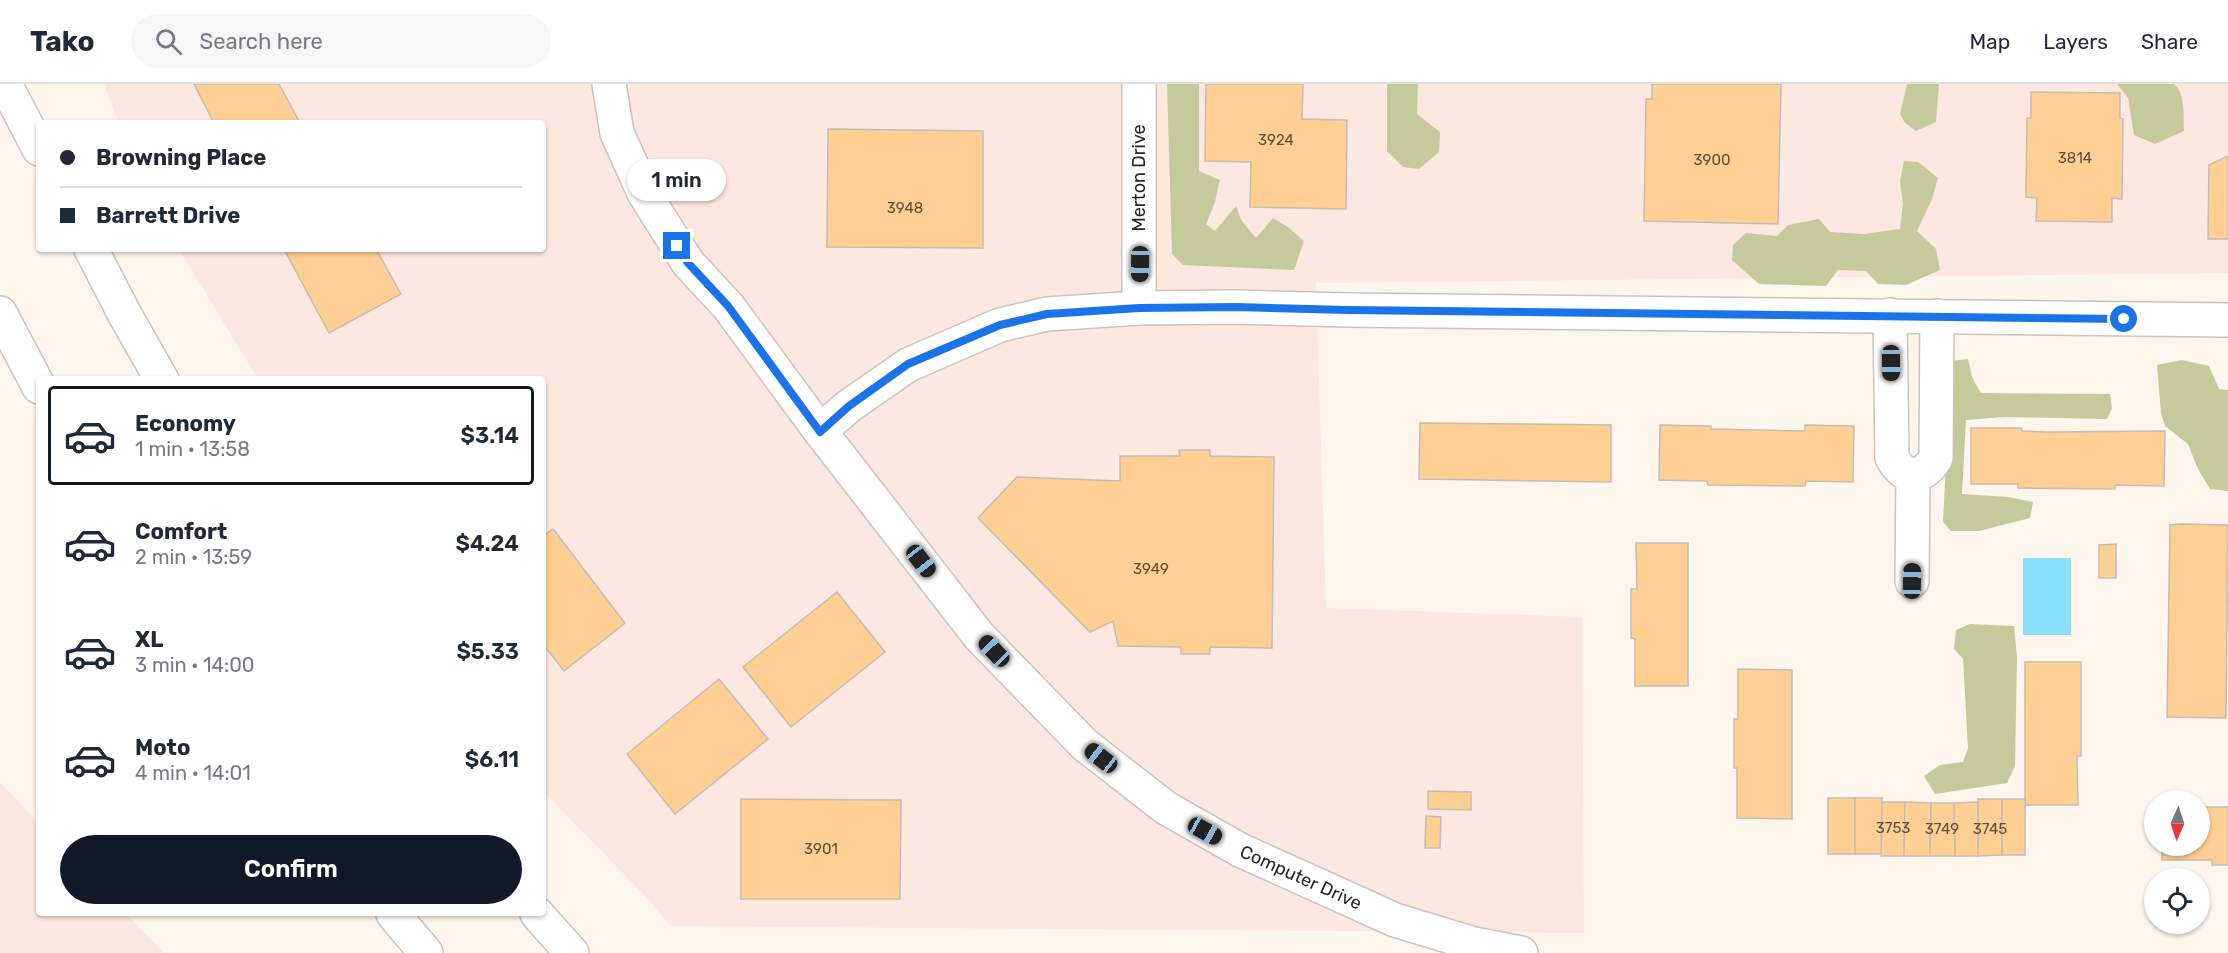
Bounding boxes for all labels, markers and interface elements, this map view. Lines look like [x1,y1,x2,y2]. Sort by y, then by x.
search box [131,14,551,68]
text: Tako [30,25,95,58]
icon: search [152,25,185,58]
text: Search here [200,28,323,55]
text: Map [1969,29,2010,54]
text: Layers [2043,29,2108,54]
text: Share [2141,29,2198,54]
street label: Merton Drive [1128,124,1150,232]
house number: 3924 [1258,131,1294,149]
text: Browning Place [96,144,266,171]
house number: 3814 [2058,149,2092,167]
house number: 3900 [1694,151,1730,169]
callout: 1 min [628,159,726,201]
text: 1 min [651,168,702,192]
house number: 3948 [887,199,923,217]
text: Barrett Drive [96,202,240,229]
route end [663,232,690,259]
car [1131,246,1149,282]
route start [2110,305,2137,332]
car [1882,345,1900,381]
icon: car [63,409,117,463]
text: Economy [135,410,236,437]
text: $3.14 [461,422,519,449]
text: 1 min · 13:58 [135,437,250,461]
icon: car [63,517,117,571]
text: Comfort [135,518,227,545]
text: $4.24 [456,530,519,557]
car [903,541,939,581]
text: 2 min · 13:59 [135,545,252,569]
house number: 3949 [1133,560,1169,578]
car [1903,563,1921,599]
icon: car [63,625,117,679]
text: XL [135,626,163,653]
car [975,632,1013,670]
text: $5.33 [456,638,519,665]
text: 3 min · 14:00 [135,653,255,677]
icon: car [63,733,117,787]
text: Moto [135,734,190,761]
car [1081,740,1121,776]
text: $6.11 [465,746,519,773]
text: 4 min · 14:01 [135,761,251,785]
north arrow [2144,790,2210,856]
map controls [2144,790,2210,934]
car [1185,814,1225,848]
house number: 3753 [1876,819,1910,837]
house number: 3749 [1925,820,1959,838]
house number: 3745 [1973,820,2007,838]
button: Confirm [60,835,522,904]
house number: 3901 [804,840,838,858]
street label: Computer Drive [1236,840,1365,915]
button: locate [2144,868,2210,934]

